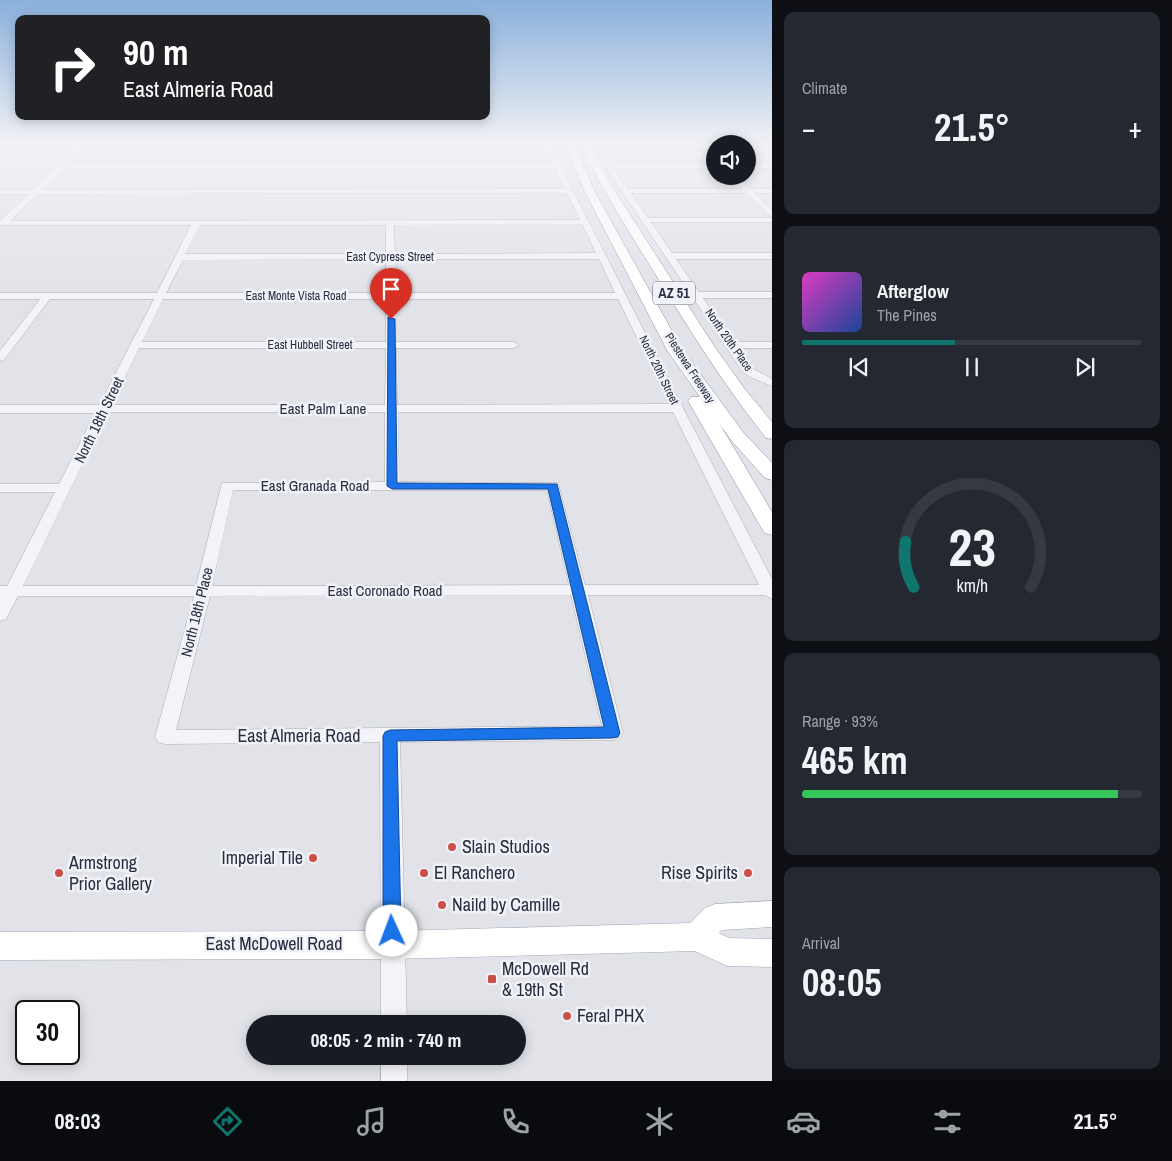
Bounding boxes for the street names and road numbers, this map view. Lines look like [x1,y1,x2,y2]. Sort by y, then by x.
street label: East Cypress Street [346,249,434,265]
road number: AZ 51 [653,282,695,304]
street label: East Monte Vista Road [245,288,347,304]
street label: North 20th Place [701,305,757,375]
street label: Piestewa Freeway [661,330,719,406]
street label: North 20th Street [635,333,683,407]
street label: East Hubbell Street [268,337,353,353]
street label: North 18th Street [69,373,129,466]
street label: East Palm Lane [280,398,367,419]
street label: East Granada Road [261,475,369,496]
street label: North 18th Place [175,565,218,659]
street label: East Coronado Road [328,580,442,601]
street label: East Almeria Road [237,723,361,748]
street label: East McDowell Road [206,931,342,956]

